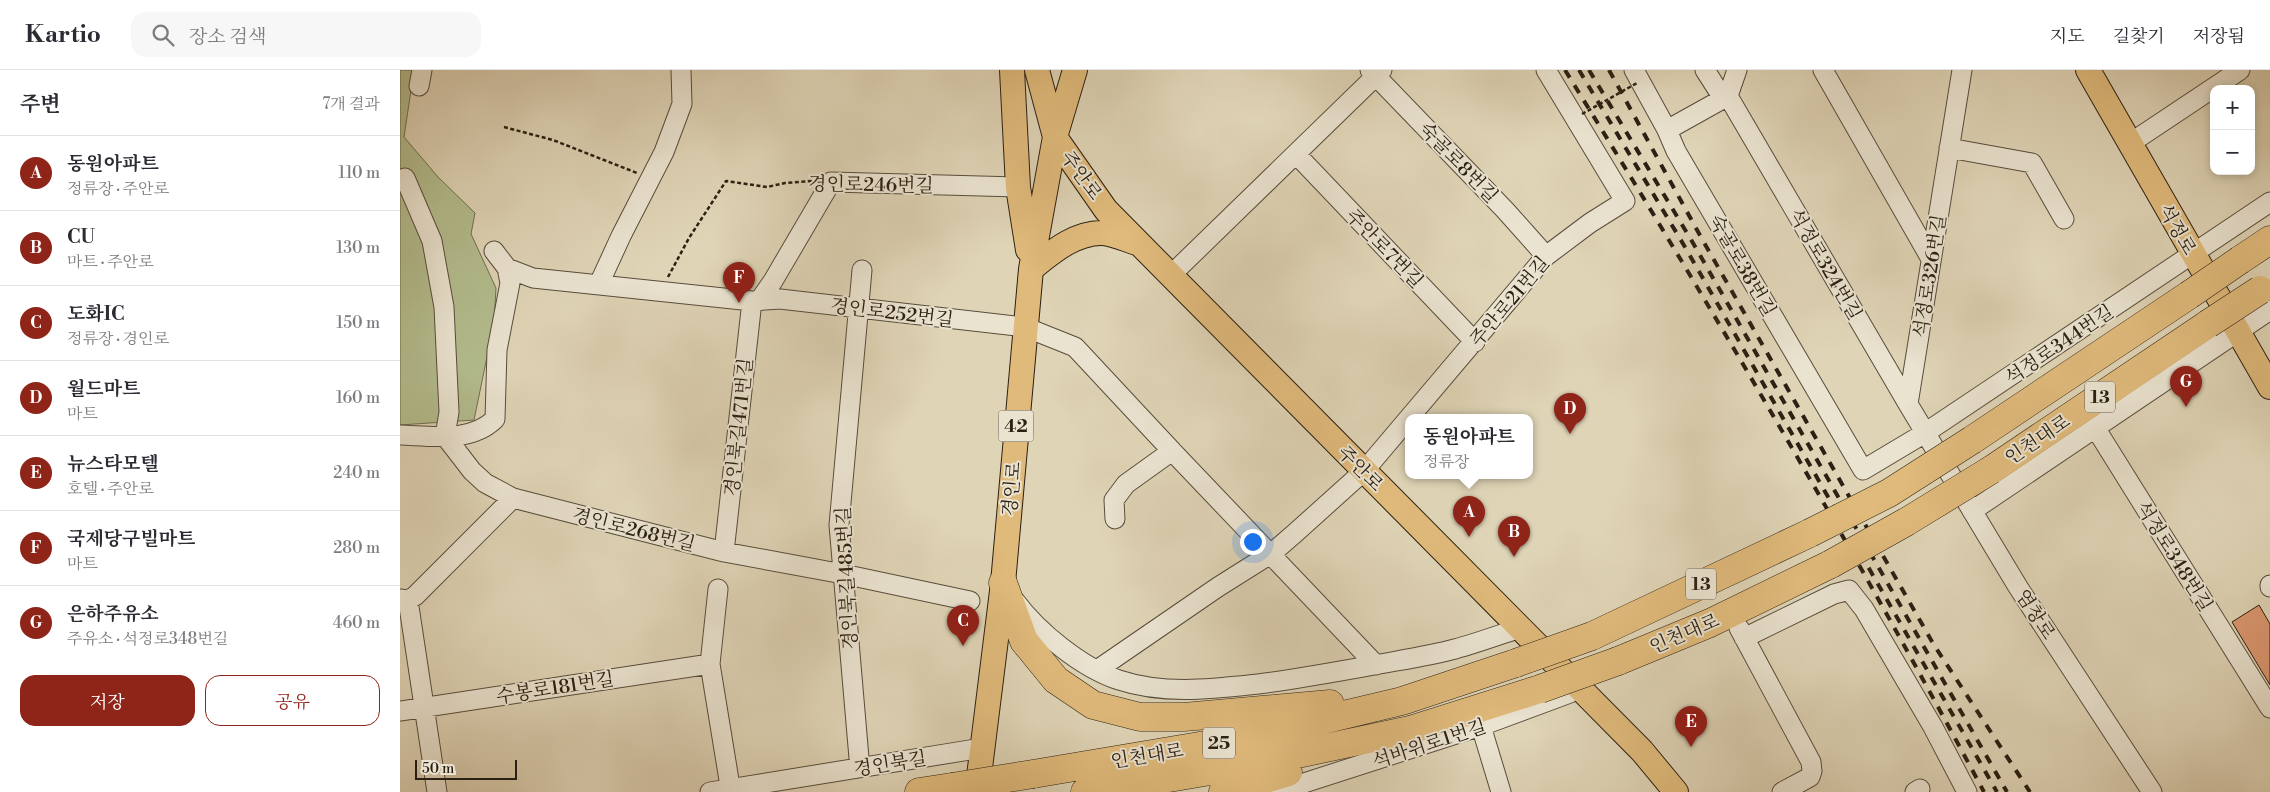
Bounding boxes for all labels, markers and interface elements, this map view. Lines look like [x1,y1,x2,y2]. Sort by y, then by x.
search box [131,12,481,57]
text: Kartio [25,20,101,50]
icon: search [149,21,177,49]
text: 장소 검색 [189,25,266,49]
text: 지도 [2050,25,2085,48]
text: 길찾기 [2113,25,2165,48]
text: 저장됨 [2193,25,2245,48]
map controls [2210,85,2255,175]
button: + [2210,85,2255,130]
text: 주변 [20,92,61,118]
text: 7개 결과 [322,94,380,114]
street label: 숙골로8번길 [1414,117,1503,208]
button: − [2210,130,2255,175]
street label: 주안로 [1055,146,1107,205]
text: 동원아파트 [67,152,159,176]
text: A [30,163,42,183]
text: 110 m [338,163,380,183]
street label: 경인로246번길 [808,172,934,198]
text: 정류장 · 주안로 [67,179,169,199]
street label: 석정로 [2153,200,2201,259]
street label: 주안로7번길 [1340,204,1428,293]
street label: 석정로324번길 [1784,205,1867,324]
street label: 숙골로38번길 [1703,210,1781,321]
street label: 석정로326번길 [1908,213,1952,340]
text: CU [67,225,95,249]
text: B [30,238,42,258]
text: 130 m [336,238,380,258]
street label: 주안로21번길 [1465,251,1555,352]
text: 마트 · 주안로 [67,252,154,272]
pin: F [723,262,755,303]
street label: 경인로252번길 [829,294,955,332]
street label: 석정로344번길 [2001,300,2118,390]
text: 도화IC [67,302,125,326]
text: C [30,313,42,333]
text: 150 m [336,313,380,333]
text: 정류장 · 경인로 [67,329,169,349]
street label: 경인북길471번길 [720,357,758,498]
pin: G [2170,366,2202,407]
text: 월드마트 [67,377,140,401]
road number: 13 [2085,382,2115,412]
text: D [30,388,42,408]
text: 160 m [336,388,380,408]
pin: D [1554,393,1586,434]
text: 마트 [67,404,98,424]
street label: 인천대로 [2000,409,2075,470]
road number: 42 [998,411,1034,442]
popup [1405,414,1533,479]
text: 동원아파트 [1423,425,1515,449]
street label: 주안로 [1332,441,1388,497]
text: 뉴스타모텔 [67,452,159,476]
text: 정류장 [1423,452,1469,472]
street label: 경인로 [998,461,1026,518]
text: E [30,463,42,483]
text: 240 m [333,463,380,483]
text: 호텔 · 주안로 [67,479,154,499]
pin: A [1453,496,1485,537]
street label: 석정로348번길 [2131,497,2218,616]
street label: 경인로268번길 [570,503,698,557]
street label: 경인북길485번길 [831,506,863,650]
pin: B [1498,516,1530,557]
text: 국제당구빌마트 [67,527,195,551]
your location [1240,529,1266,555]
text: F [30,538,42,558]
text: 280 m [333,538,380,558]
text: 마트 [67,554,98,574]
road number: 13 [1686,568,1716,600]
street label: 염창로 [2010,585,2060,644]
text: 은하주유소 [67,602,159,626]
pin: C [947,605,979,646]
street label: 인천대로 [1646,609,1723,659]
text: G [30,613,42,633]
text: 460 m [333,613,380,633]
text: 주유소 · 석정로348번길 [67,629,228,649]
street label: 수봉로181번길 [494,667,616,709]
button: 저장 [20,675,195,726]
button: 공유 [205,675,380,726]
pin: E [1675,706,1707,747]
street label: 석바위로1번길 [1369,714,1489,774]
road number: 25 [1203,728,1235,758]
street label: 인천대로 [1109,738,1185,774]
street label: 경인북길 [852,746,928,782]
scale bar [415,757,518,780]
text: 50 m [422,760,454,778]

